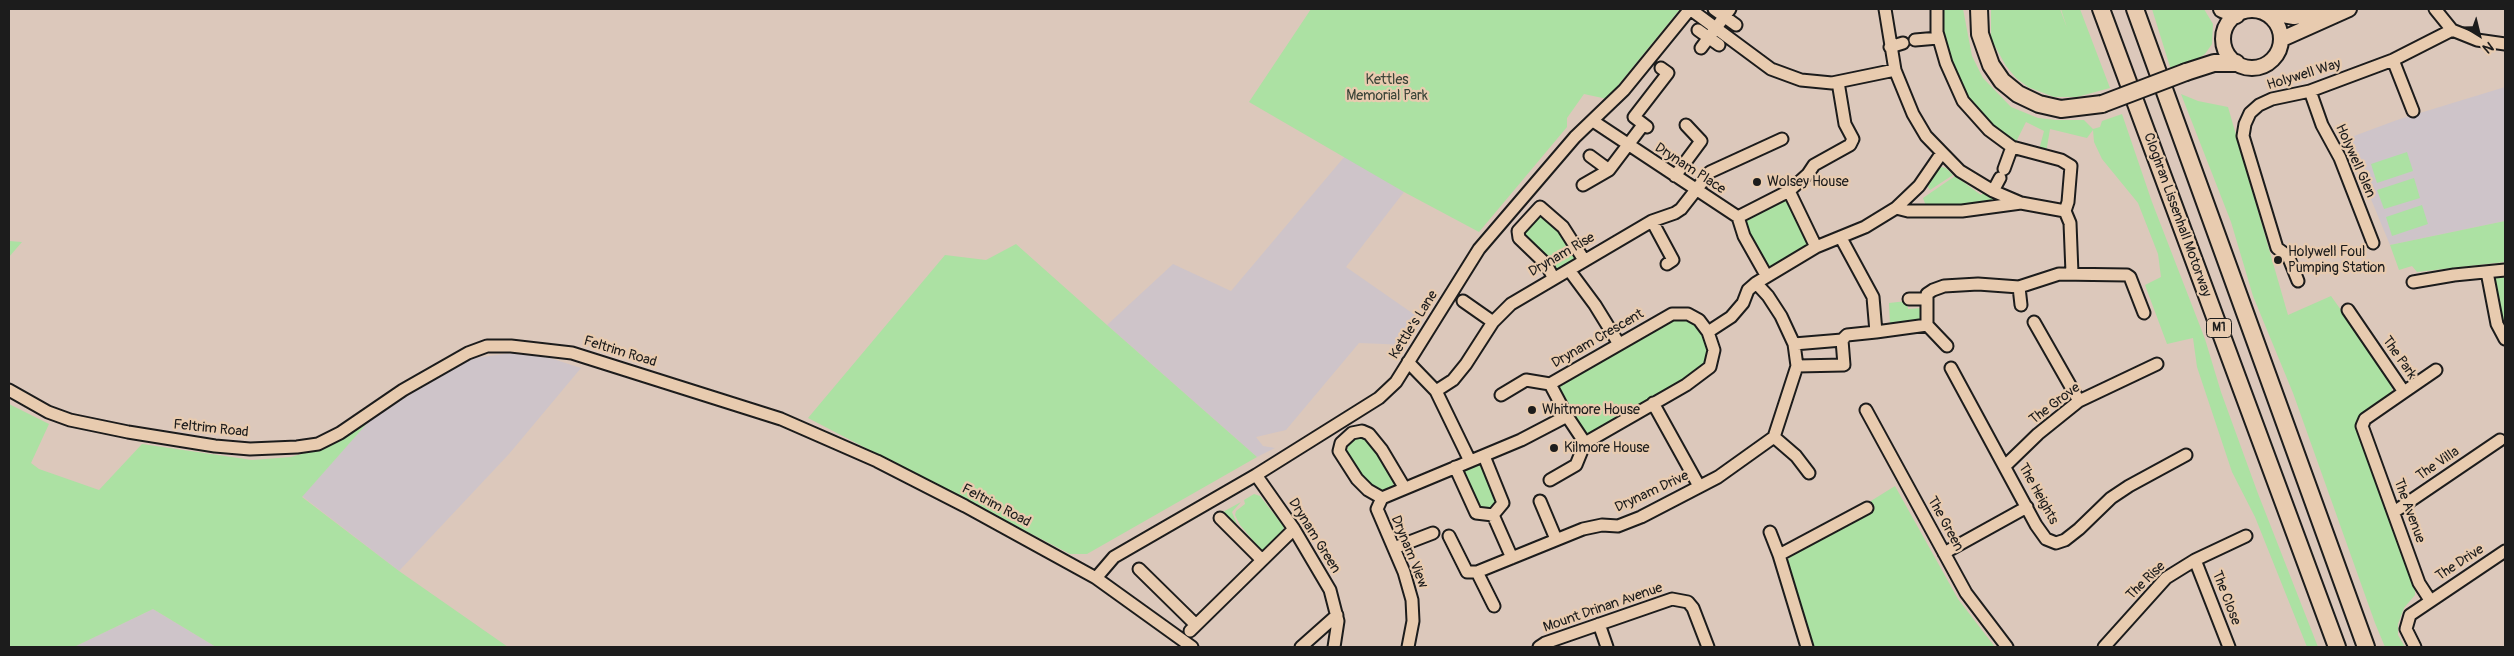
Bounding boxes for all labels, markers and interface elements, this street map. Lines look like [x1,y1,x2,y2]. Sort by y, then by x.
north arrow [2454,10,2504,60]
text: N [2479,38,2497,57]
street label: Holywell Way [2265,56,2343,94]
park label: Kettles Memorial Park [1346,72,1428,104]
street label: Holywell Glen [2331,122,2379,200]
street label: Cloghran Lissenhall Motorway [2139,131,2215,299]
street label: Drynam Place [1651,140,1729,198]
place label: Wolsey House [1767,174,1849,190]
marker: Wolsey House [1751,176,1763,188]
street label: Drynam Rise [1526,229,1598,281]
place label: Holywell Foul Pumping Station [2288,244,2385,276]
marker: Holywell Foul Pumping Station [2272,254,2284,266]
street label: Kettle's Lane [1386,288,1442,362]
street label: Drynam Crescent [1549,306,1647,372]
road number: M1 [2206,318,2232,338]
street label: Feltrim Road [581,333,659,371]
street label: The Park [2378,333,2420,383]
street label: The Grove [2026,380,2084,428]
place label: Whitmore House [1542,402,1640,418]
marker: Whitmore House [1526,404,1538,416]
street label: Feltrim Road [173,417,249,441]
place label: Kilmore House [1564,440,1649,456]
marker: Kilmore House [1548,442,1560,454]
street label: The Villa [2413,444,2463,484]
street label: The Heights [2014,460,2062,528]
street label: Drynam Drive [1612,468,1692,516]
street label: The Avenue [2390,477,2428,545]
street label: Feltrim Road [959,481,1033,531]
street label: The Green [1923,494,1967,554]
street label: Drynam Green [1284,495,1344,577]
street label: Drynam View [1387,513,1431,591]
street label: The Drive [2433,541,2487,585]
street label: The Rise [2123,558,2169,604]
street label: The Close [2208,568,2244,628]
street label: Mount Drinan Avenue [1541,580,1665,636]

